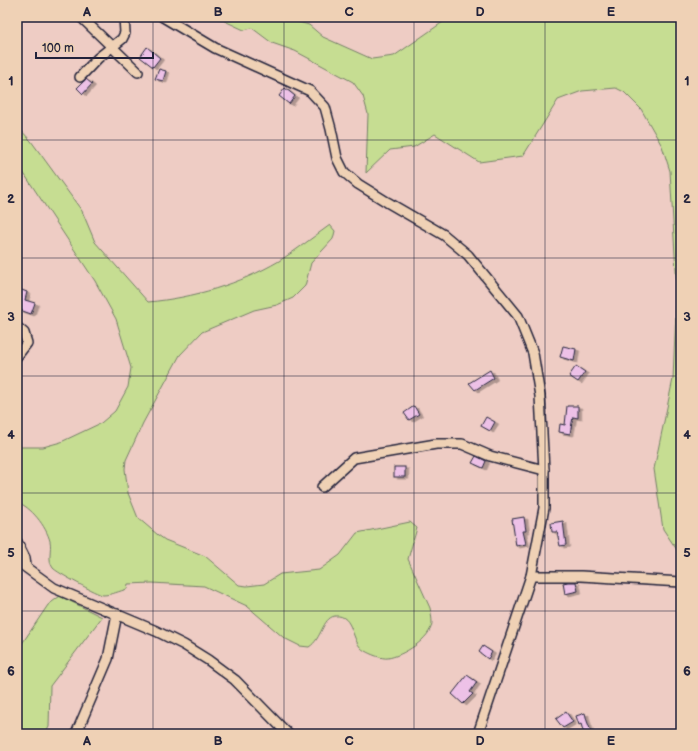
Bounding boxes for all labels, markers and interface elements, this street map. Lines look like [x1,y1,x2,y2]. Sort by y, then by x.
text: A [82,4,91,20]
text: B [213,4,223,20]
text: C [344,4,354,20]
text: D [475,4,485,20]
text: E [607,4,616,20]
scale bar [36,34,153,60]
text: 100 m [42,41,74,56]
text: 1 [8,73,14,89]
text: 1 [684,73,690,89]
text: 2 [7,191,15,207]
text: 2 [683,191,691,207]
text: 3 [7,309,15,325]
text: 3 [683,309,691,325]
text: 4 [7,427,15,443]
text: 4 [683,427,691,443]
text: 5 [7,545,15,561]
text: 5 [683,545,691,561]
text: 6 [7,663,15,679]
text: 6 [683,663,691,679]
text: A [82,733,91,749]
text: B [213,733,223,749]
text: C [344,733,354,749]
text: D [475,733,485,749]
text: E [607,733,616,749]

